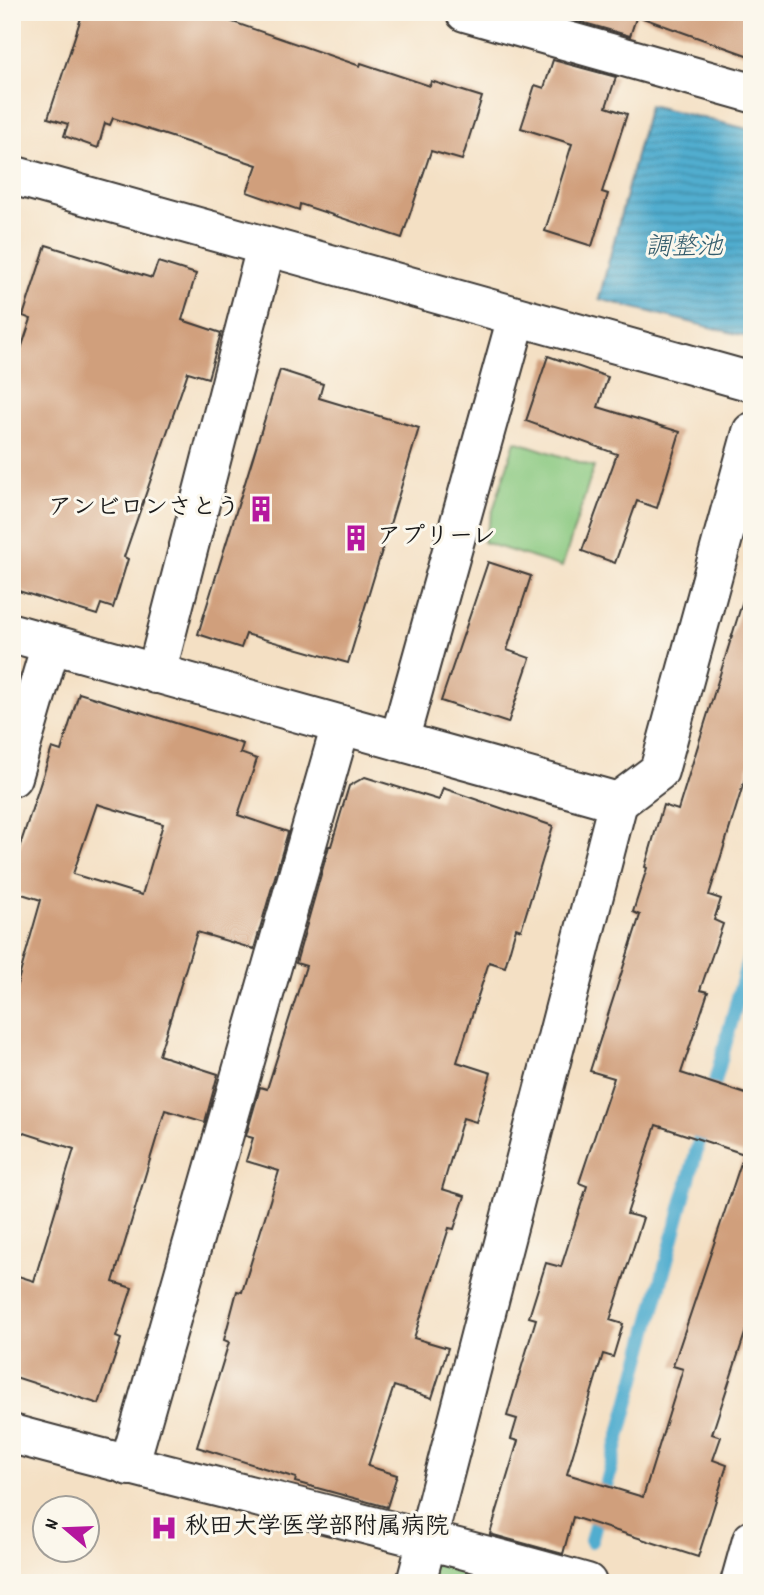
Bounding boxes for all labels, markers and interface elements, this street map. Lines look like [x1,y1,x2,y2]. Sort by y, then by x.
water label: 調整池 [645,230,724,267]
place label: アンビロンさとう [48,492,240,526]
building icon: アンビロンさとう [246,494,276,524]
place label: アプリーレ [377,521,496,555]
building icon: アプリーレ [341,523,371,553]
north arrow [32,1494,102,1564]
place label: 秋田大学医学部附属病院 [185,1511,449,1545]
hospital icon: 秋田大学医学部附属病院 [149,1513,179,1543]
text: N [39,1516,68,1533]

